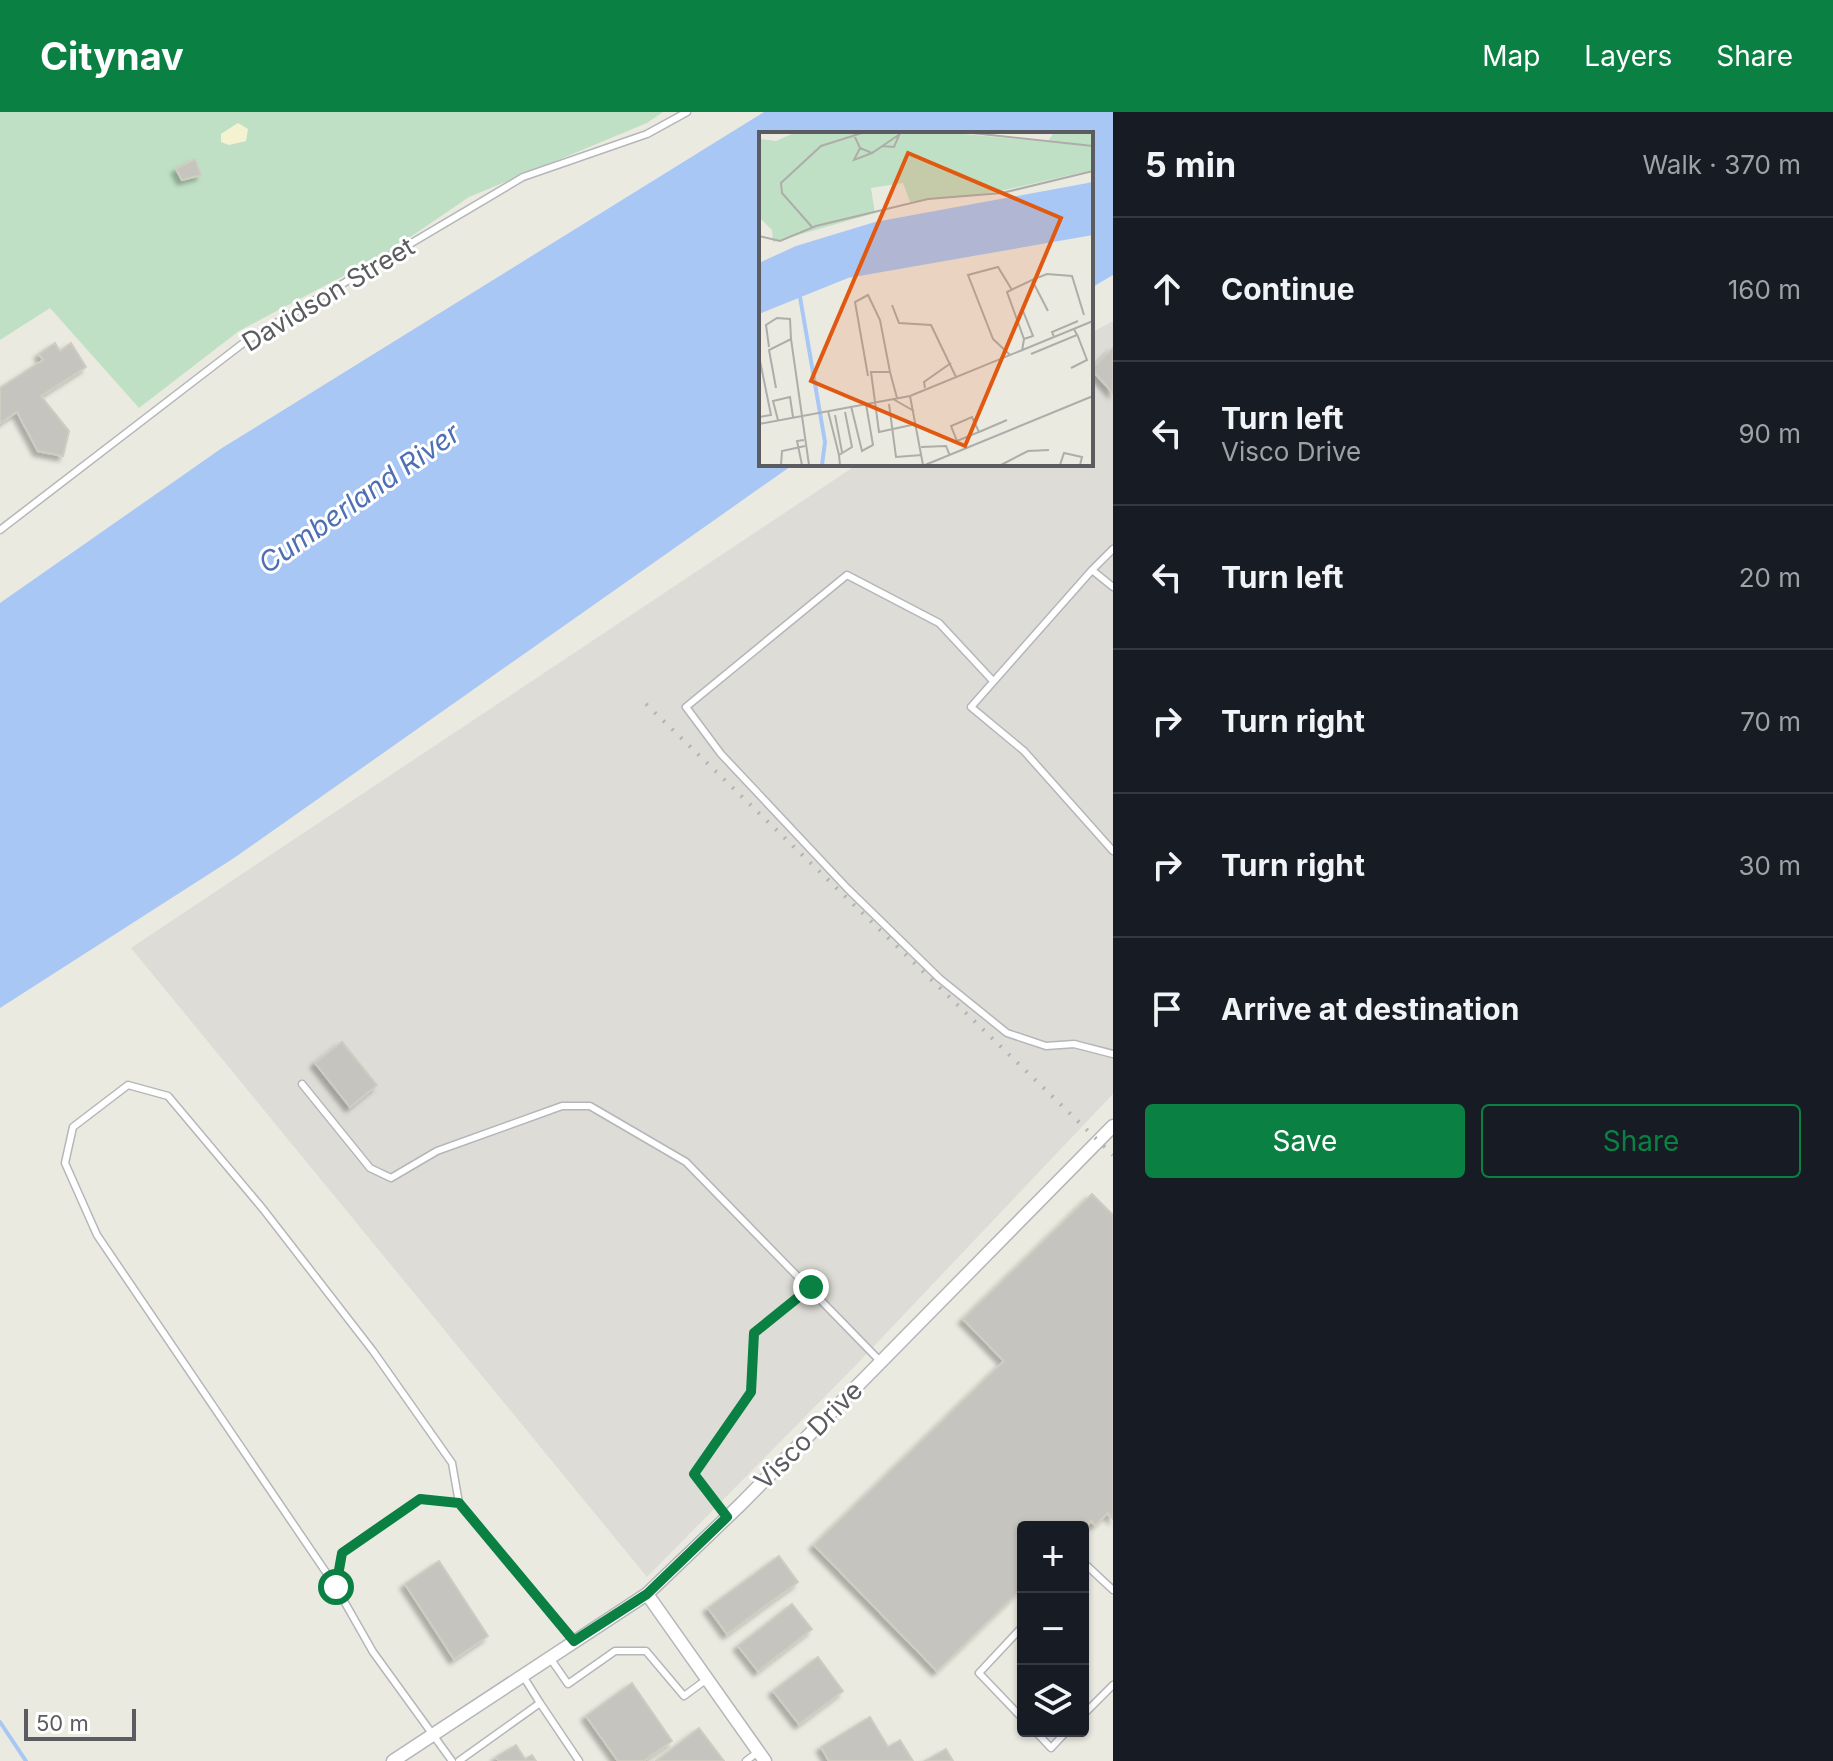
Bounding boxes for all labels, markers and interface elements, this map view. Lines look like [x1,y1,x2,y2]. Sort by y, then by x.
text: Citynav [40,33,184,79]
text: Map [1482,39,1540,73]
text: Layers [1584,39,1672,73]
text: Share [1716,39,1793,73]
inset map [759,132,1093,466]
text: 5 min [1145,144,1236,185]
text: Walk · 370 m [1643,149,1801,180]
street label: Davidson Street [236,230,420,358]
icon: ahead [1145,267,1189,311]
text: Continue [1221,271,1355,307]
text: 160 m [1728,274,1801,305]
text: Turn left [1221,400,1343,436]
icon: left [1145,411,1189,455]
water label: Cumberland River [252,415,467,580]
text: 90 m [1738,418,1801,449]
text: Visco Drive [1221,436,1361,467]
icon: left [1145,555,1189,599]
text: Turn left [1221,559,1343,595]
text: 20 m [1739,562,1801,593]
icon: right [1145,699,1189,743]
text: Turn right [1221,703,1365,739]
text: 70 m [1740,706,1801,737]
icon: right [1145,843,1189,887]
text: Turn right [1221,847,1365,883]
text: 30 m [1738,850,1801,881]
icon: arrive [1145,987,1189,1031]
text: Arrive at destination [1221,991,1519,1027]
button: Save [1145,1104,1465,1178]
button: Share [1481,1104,1801,1178]
route end [793,1269,829,1305]
street label: Visco Drive [747,1374,869,1496]
map controls [1017,1521,1089,1737]
button: + [1017,1521,1089,1593]
route start [318,1569,354,1605]
button: − [1017,1593,1089,1665]
button: layers [1017,1665,1089,1737]
scale bar [24,1705,136,1741]
text: 50 m [36,1710,89,1736]

